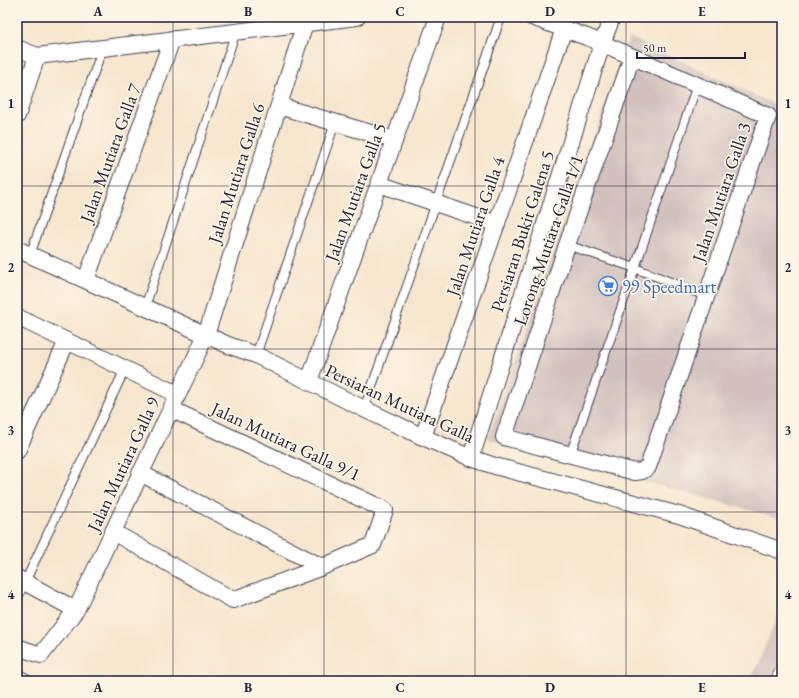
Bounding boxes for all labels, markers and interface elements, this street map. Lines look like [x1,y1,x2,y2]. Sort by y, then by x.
text: A [92,3,103,20]
text: B [244,3,252,20]
text: C [395,3,405,20]
text: D [545,3,555,20]
text: E [698,3,706,20]
scale bar [637,34,745,60]
text: 50 m [643,40,667,56]
street label: Jalan Mutiara Galla 7 [74,80,146,227]
text: 1 [8,95,15,112]
text: 1 [785,95,792,112]
street label: Jalan Mutiara Galla 6 [202,100,270,248]
street label: Jalan Mutiara Galla 5 [319,119,391,266]
street label: Jalan Mutiara Galla 3 [686,119,756,267]
street label: Persiaran Bukit Galena 5 [485,147,559,315]
street label: Lorong Mutiara Galla 1/1 [508,152,588,328]
street label: Jalan Mutiara Galla 4 [440,153,510,301]
text: 2 [8,259,15,276]
text: 2 [785,259,792,276]
supermarket icon: 99 Speedmart [597,275,619,297]
place label: 99 Speedmart [622,275,717,298]
street label: Persiaran Mutiara Galla [322,358,479,448]
street label: Jalan Mutiara Galla 9 [81,393,164,537]
street label: Jalan Mutiara Galla 9/1 [206,396,364,486]
text: 3 [8,422,15,439]
text: 3 [785,422,792,439]
text: 4 [8,586,15,603]
text: 4 [785,586,792,603]
text: A [92,679,103,696]
text: B [244,679,252,696]
text: C [395,679,405,696]
text: D [545,679,555,696]
text: E [698,679,706,696]

